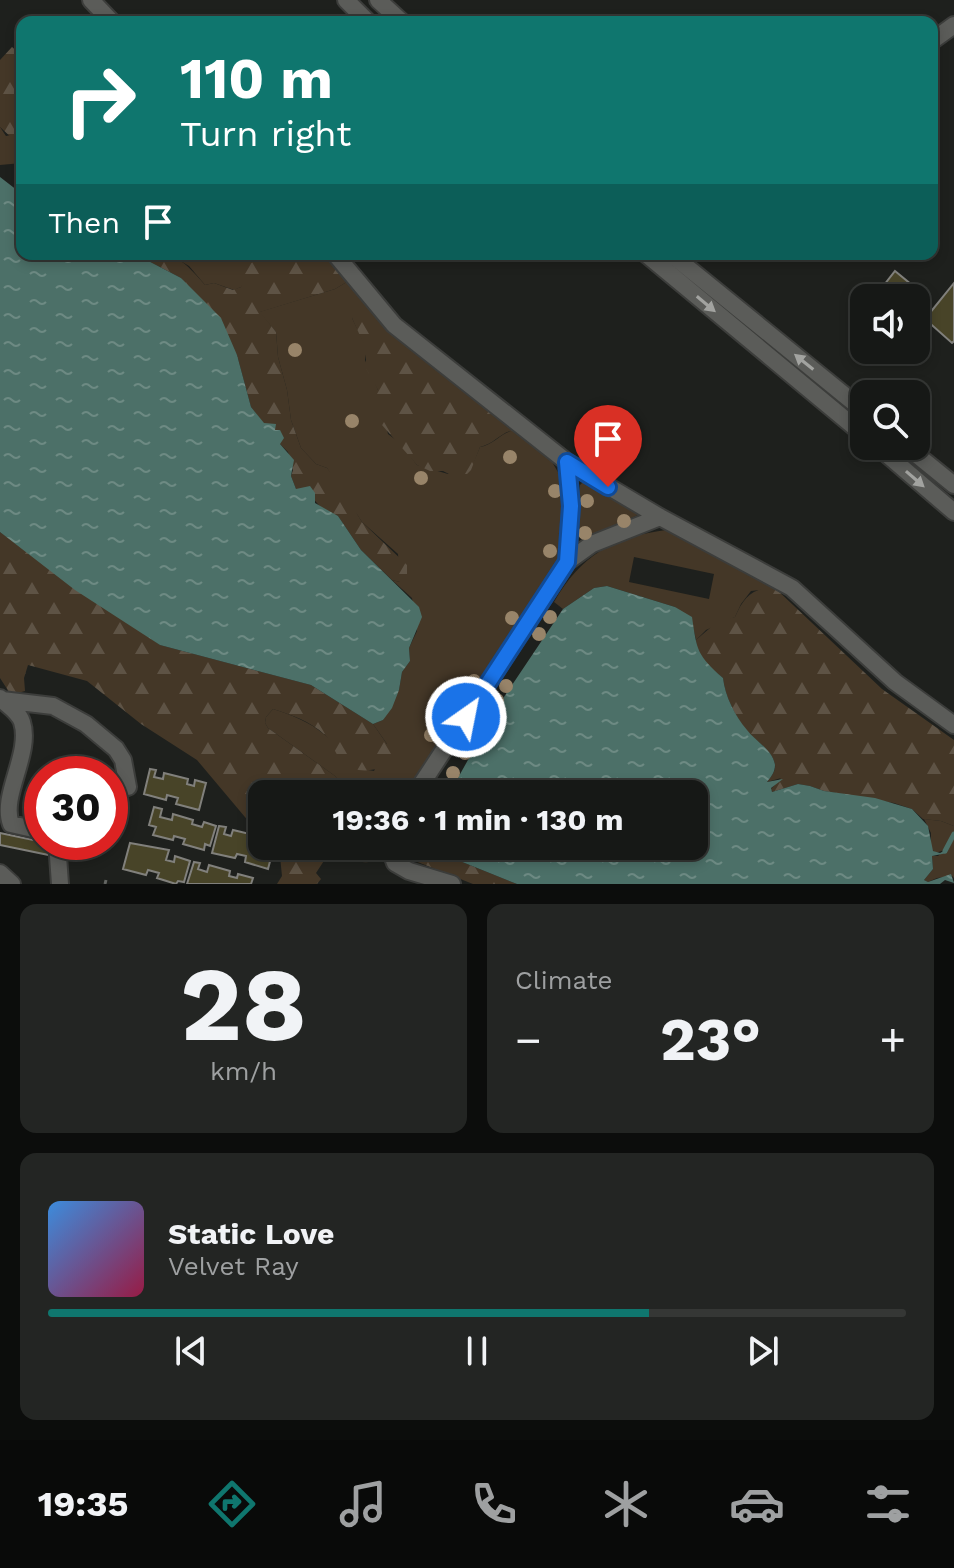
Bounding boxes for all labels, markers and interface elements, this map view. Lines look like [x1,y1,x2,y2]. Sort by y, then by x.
text: 110 m [180,46,333,112]
icon: right [48,48,152,152]
text: Turn right [180,113,351,155]
icon: arrive [136,200,180,244]
text: Then [48,205,120,240]
map controls [850,284,930,460]
button: sound [850,284,930,364]
one-way arrow [696,295,716,312]
one-way arrow [794,354,814,371]
button: search [850,380,930,460]
pin [574,405,642,487]
icon: arrive [586,417,630,461]
one-way arrow [905,470,925,487]
position arrow [424,675,508,759]
speed limit sign: 30 [24,756,128,860]
text: 19:36 · 1 min · 130 m [333,802,623,837]
text: 28 [180,943,307,1065]
text: Climate [515,965,613,995]
text: 23° [660,1004,761,1075]
text: − [515,1014,542,1066]
text: + [879,1014,906,1066]
text: km/h [210,1056,277,1086]
text: Static Love [168,1216,334,1251]
text: Velvet Ray [168,1251,299,1281]
icon: previous [169,1329,213,1373]
icon: pause [455,1329,499,1373]
icon: next [741,1329,785,1373]
icon: directions [204,1476,260,1532]
icon: music [335,1476,391,1532]
icon: phone [466,1476,522,1532]
icon: climate [598,1476,654,1532]
icon: car [729,1476,785,1532]
icon: filters [860,1476,916,1532]
text: 19:35 [38,1483,129,1525]

